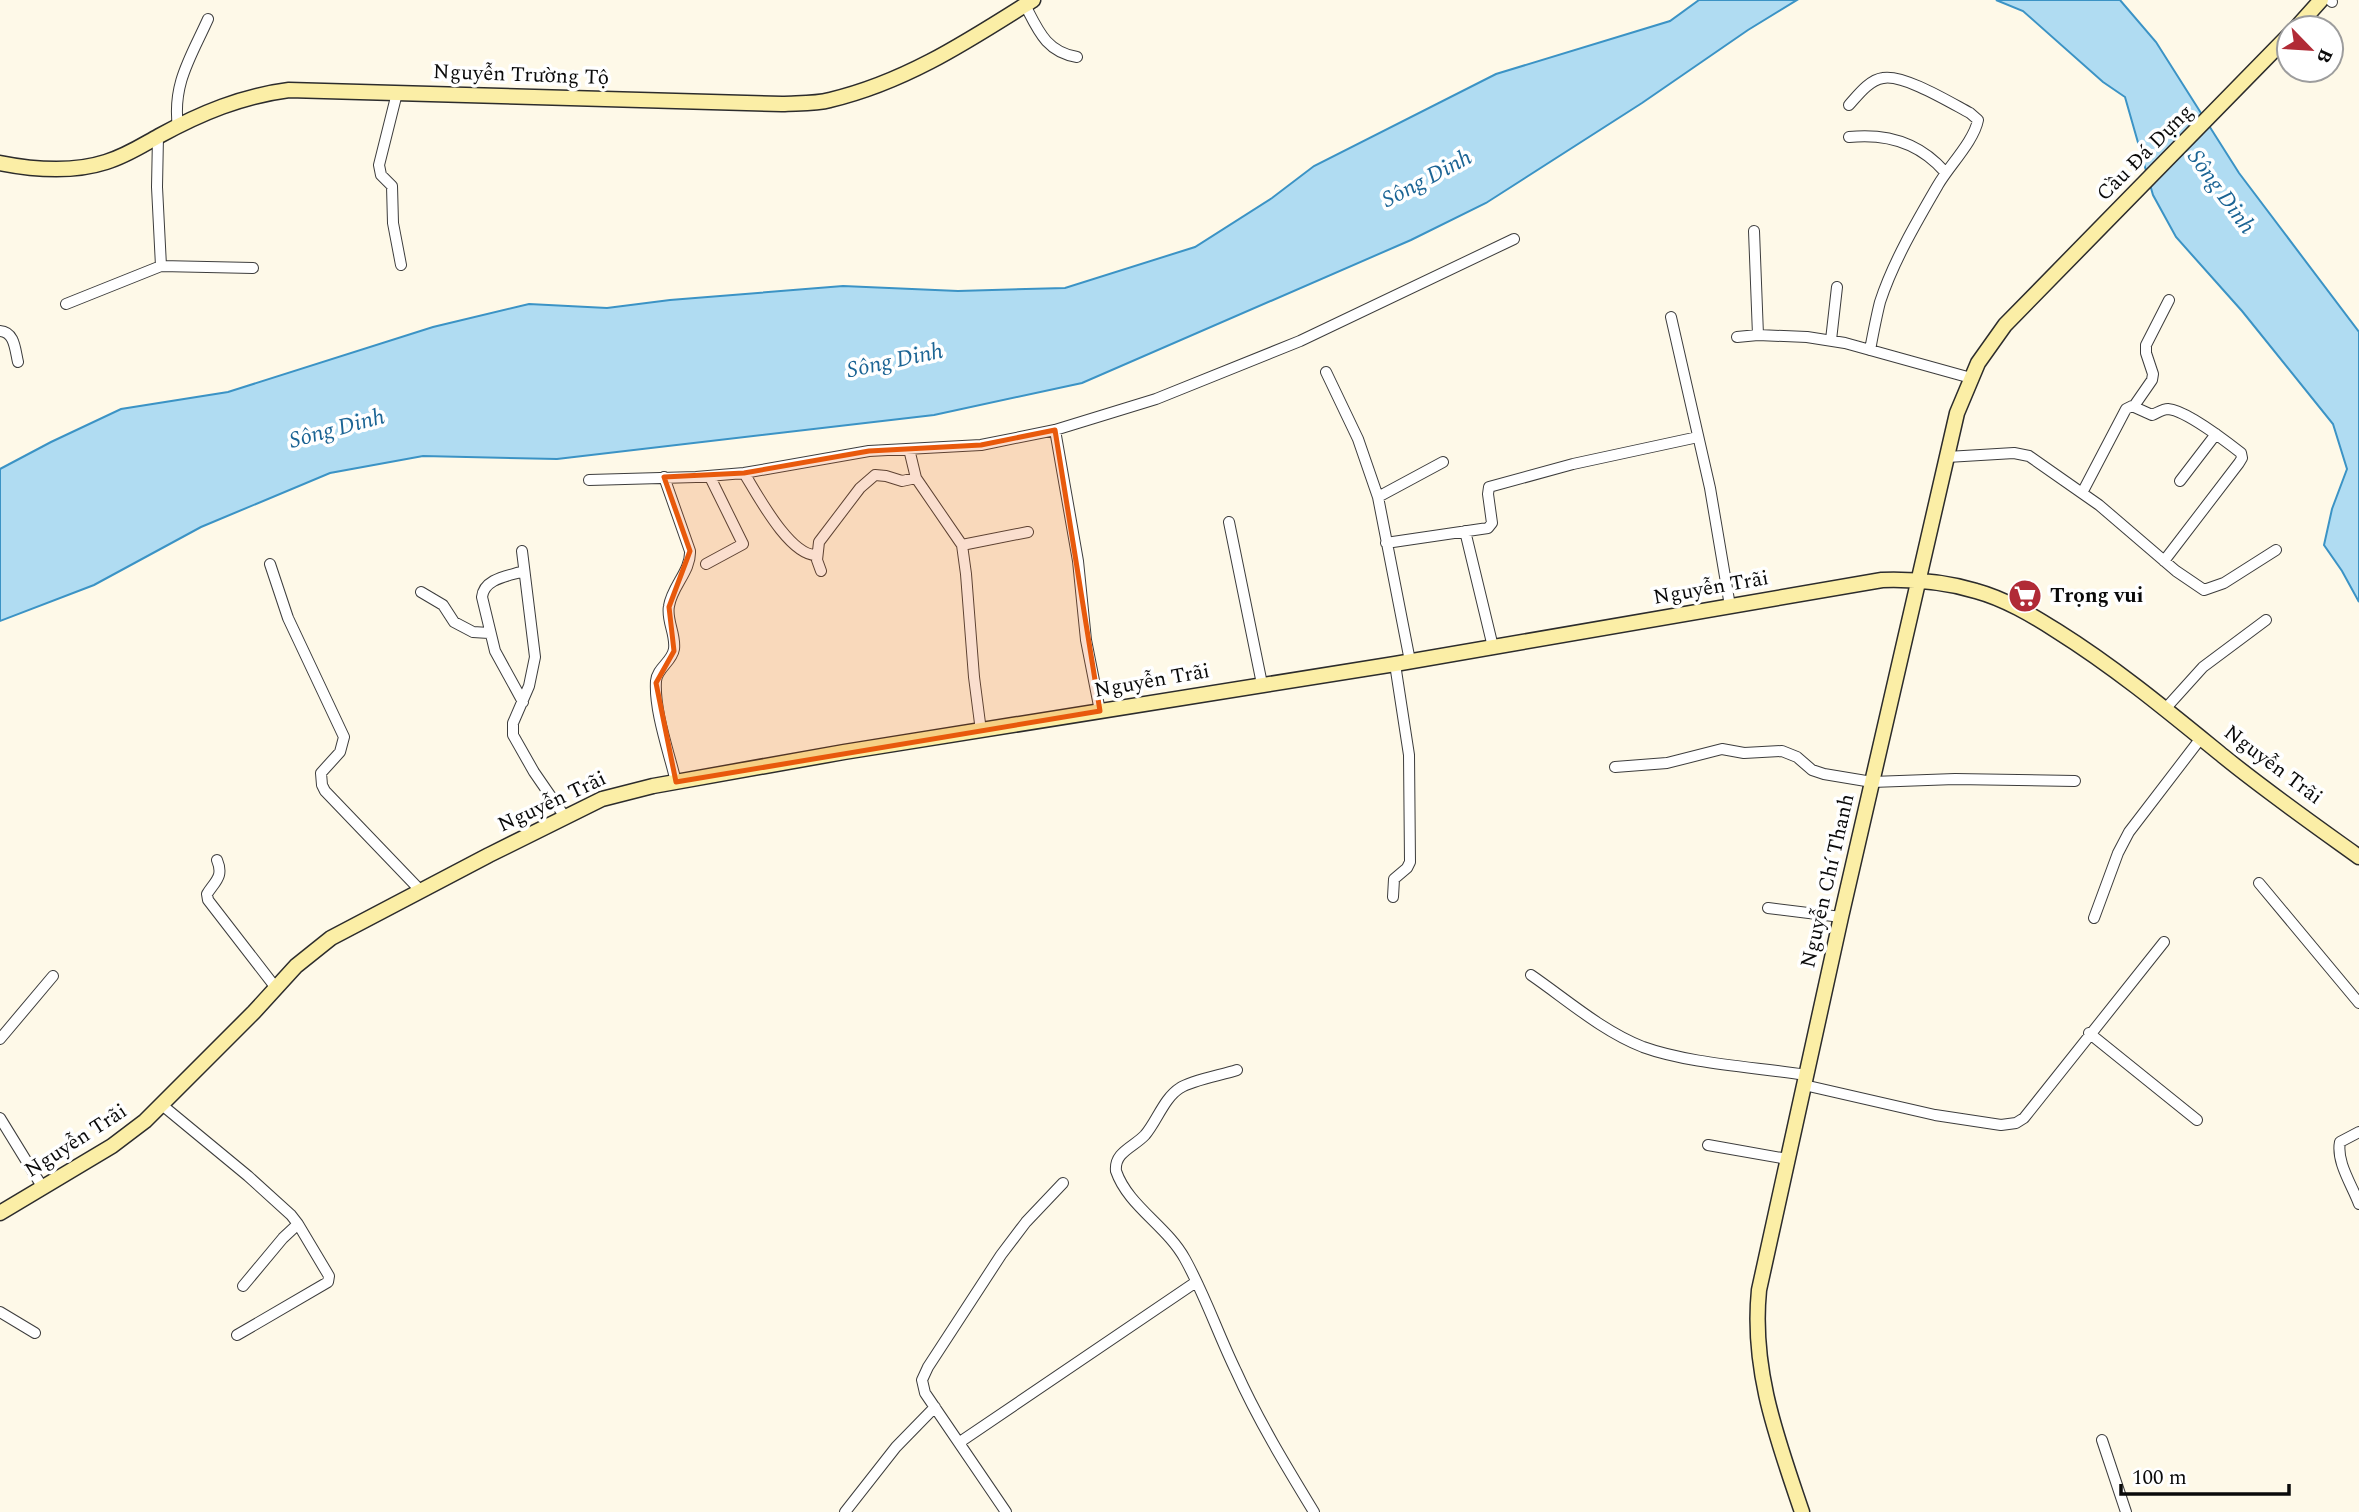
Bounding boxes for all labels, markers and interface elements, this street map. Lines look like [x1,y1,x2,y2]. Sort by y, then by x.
north arrow [2275,14,2345,84]
text: B [2308,43,2340,68]
street label: Nguyễn Trường Tộ [432,56,610,94]
street label: Cầu Đá Dựng [2089,97,2201,209]
water label: Sông Dinh [1376,141,1479,217]
water label: Sông Dinh [2178,142,2264,242]
water label: Sông Dinh [843,334,947,388]
water label: Sông Dinh [285,399,389,459]
street label: Nguyễn Trãi [1651,562,1771,614]
supermarket icon: Trọng vui [2006,577,2044,615]
place label: Trọng vui [2050,580,2144,612]
street label: Nguyễn Trãi [1092,655,1212,707]
street label: Nguyễn Trãi [2217,717,2329,813]
street label: Nguyễn Trãi [492,763,612,841]
street label: Nguyễn Chí Thanh [1792,791,1864,971]
street label: Nguyễn Trãi [18,1096,134,1186]
scale bar [2121,1452,2289,1496]
text: 100 m [2132,1462,2187,1494]

